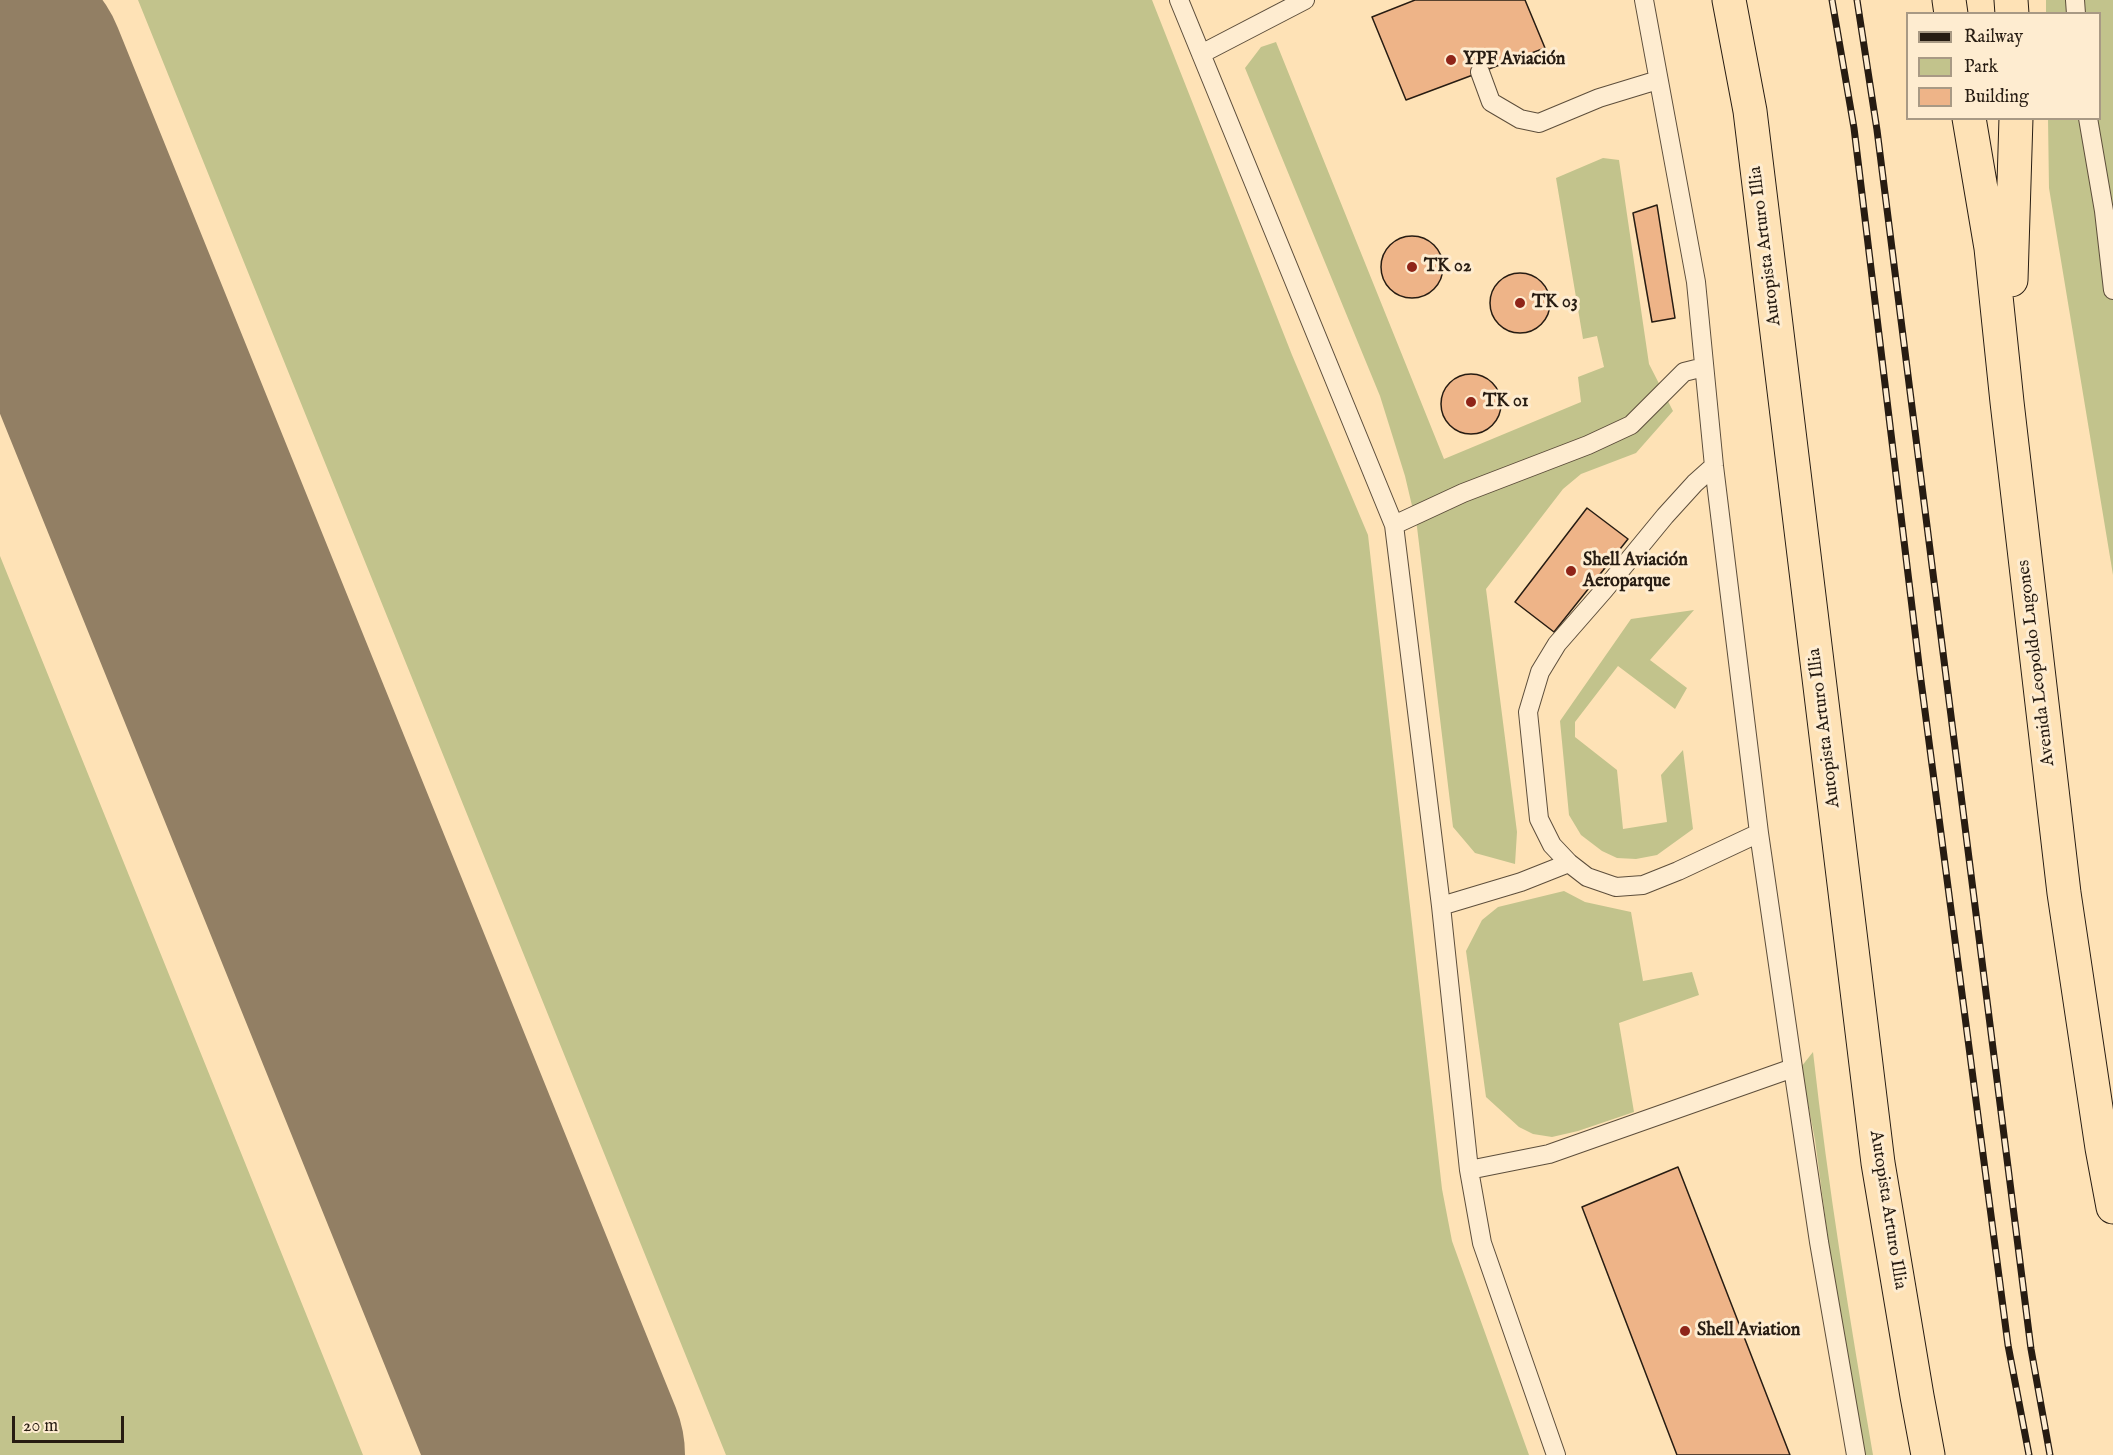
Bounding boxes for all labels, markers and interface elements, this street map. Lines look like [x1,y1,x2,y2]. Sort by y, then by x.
legend [1906,12,2101,120]
text: Railway [1964,26,2023,49]
place label: YPF Aviación [1463,49,1565,71]
marker: YPF Aviación [1444,53,1458,67]
text: Park [1964,56,1998,79]
text: Building [1964,86,2029,109]
street label: Autopista Arturo Illia [1745,165,1787,327]
place label: TK 02 [1424,256,1471,278]
marker: TK 02 [1405,260,1419,274]
place label: TK 03 [1532,292,1578,314]
marker: TK 03 [1513,296,1527,310]
place label: TK 01 [1483,391,1528,413]
marker: TK 01 [1464,395,1478,409]
place label: Shell Aviación Aeroparque [1583,550,1688,592]
street label: Avenida Leopoldo Lugones [2014,559,2060,767]
marker: Shell Aviación Aeroparque [1564,564,1578,578]
street label: Autopista Arturo Illia [1804,647,1846,809]
street label: Autopista Arturo Illia [1864,1129,1910,1291]
place label: Shell Aviation [1697,1320,1800,1342]
marker: Shell Aviation [1678,1324,1692,1338]
scale bar [15,1404,128,1442]
text: 20 m [23,1415,58,1438]

